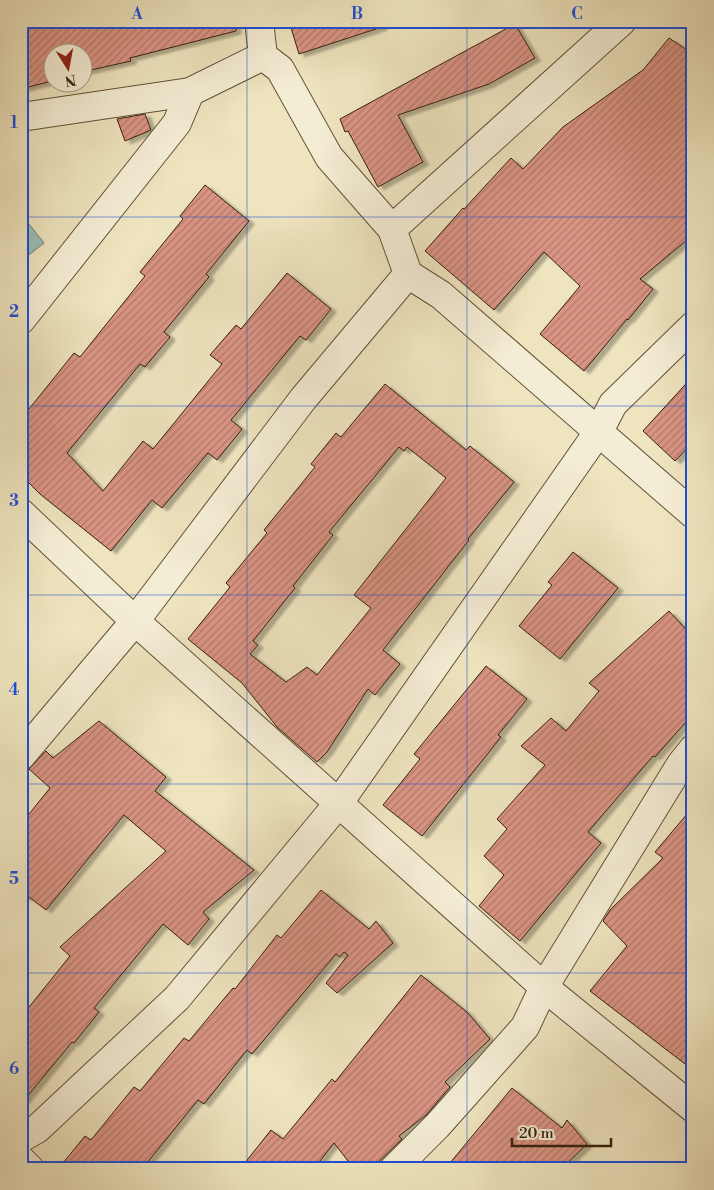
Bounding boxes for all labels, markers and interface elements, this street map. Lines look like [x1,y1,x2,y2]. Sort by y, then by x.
text: A [130,4,143,24]
text: B [351,4,363,24]
text: C [571,4,583,24]
north arrow [42,42,92,92]
text: N [63,70,77,90]
text: 1 [10,113,18,133]
text: 2 [9,302,19,322]
text: 3 [9,491,19,511]
text: 4 [9,680,20,700]
text: 5 [9,869,19,889]
text: 6 [9,1059,19,1079]
scale bar [512,1115,610,1147]
text: 20 m [519,1124,554,1143]

